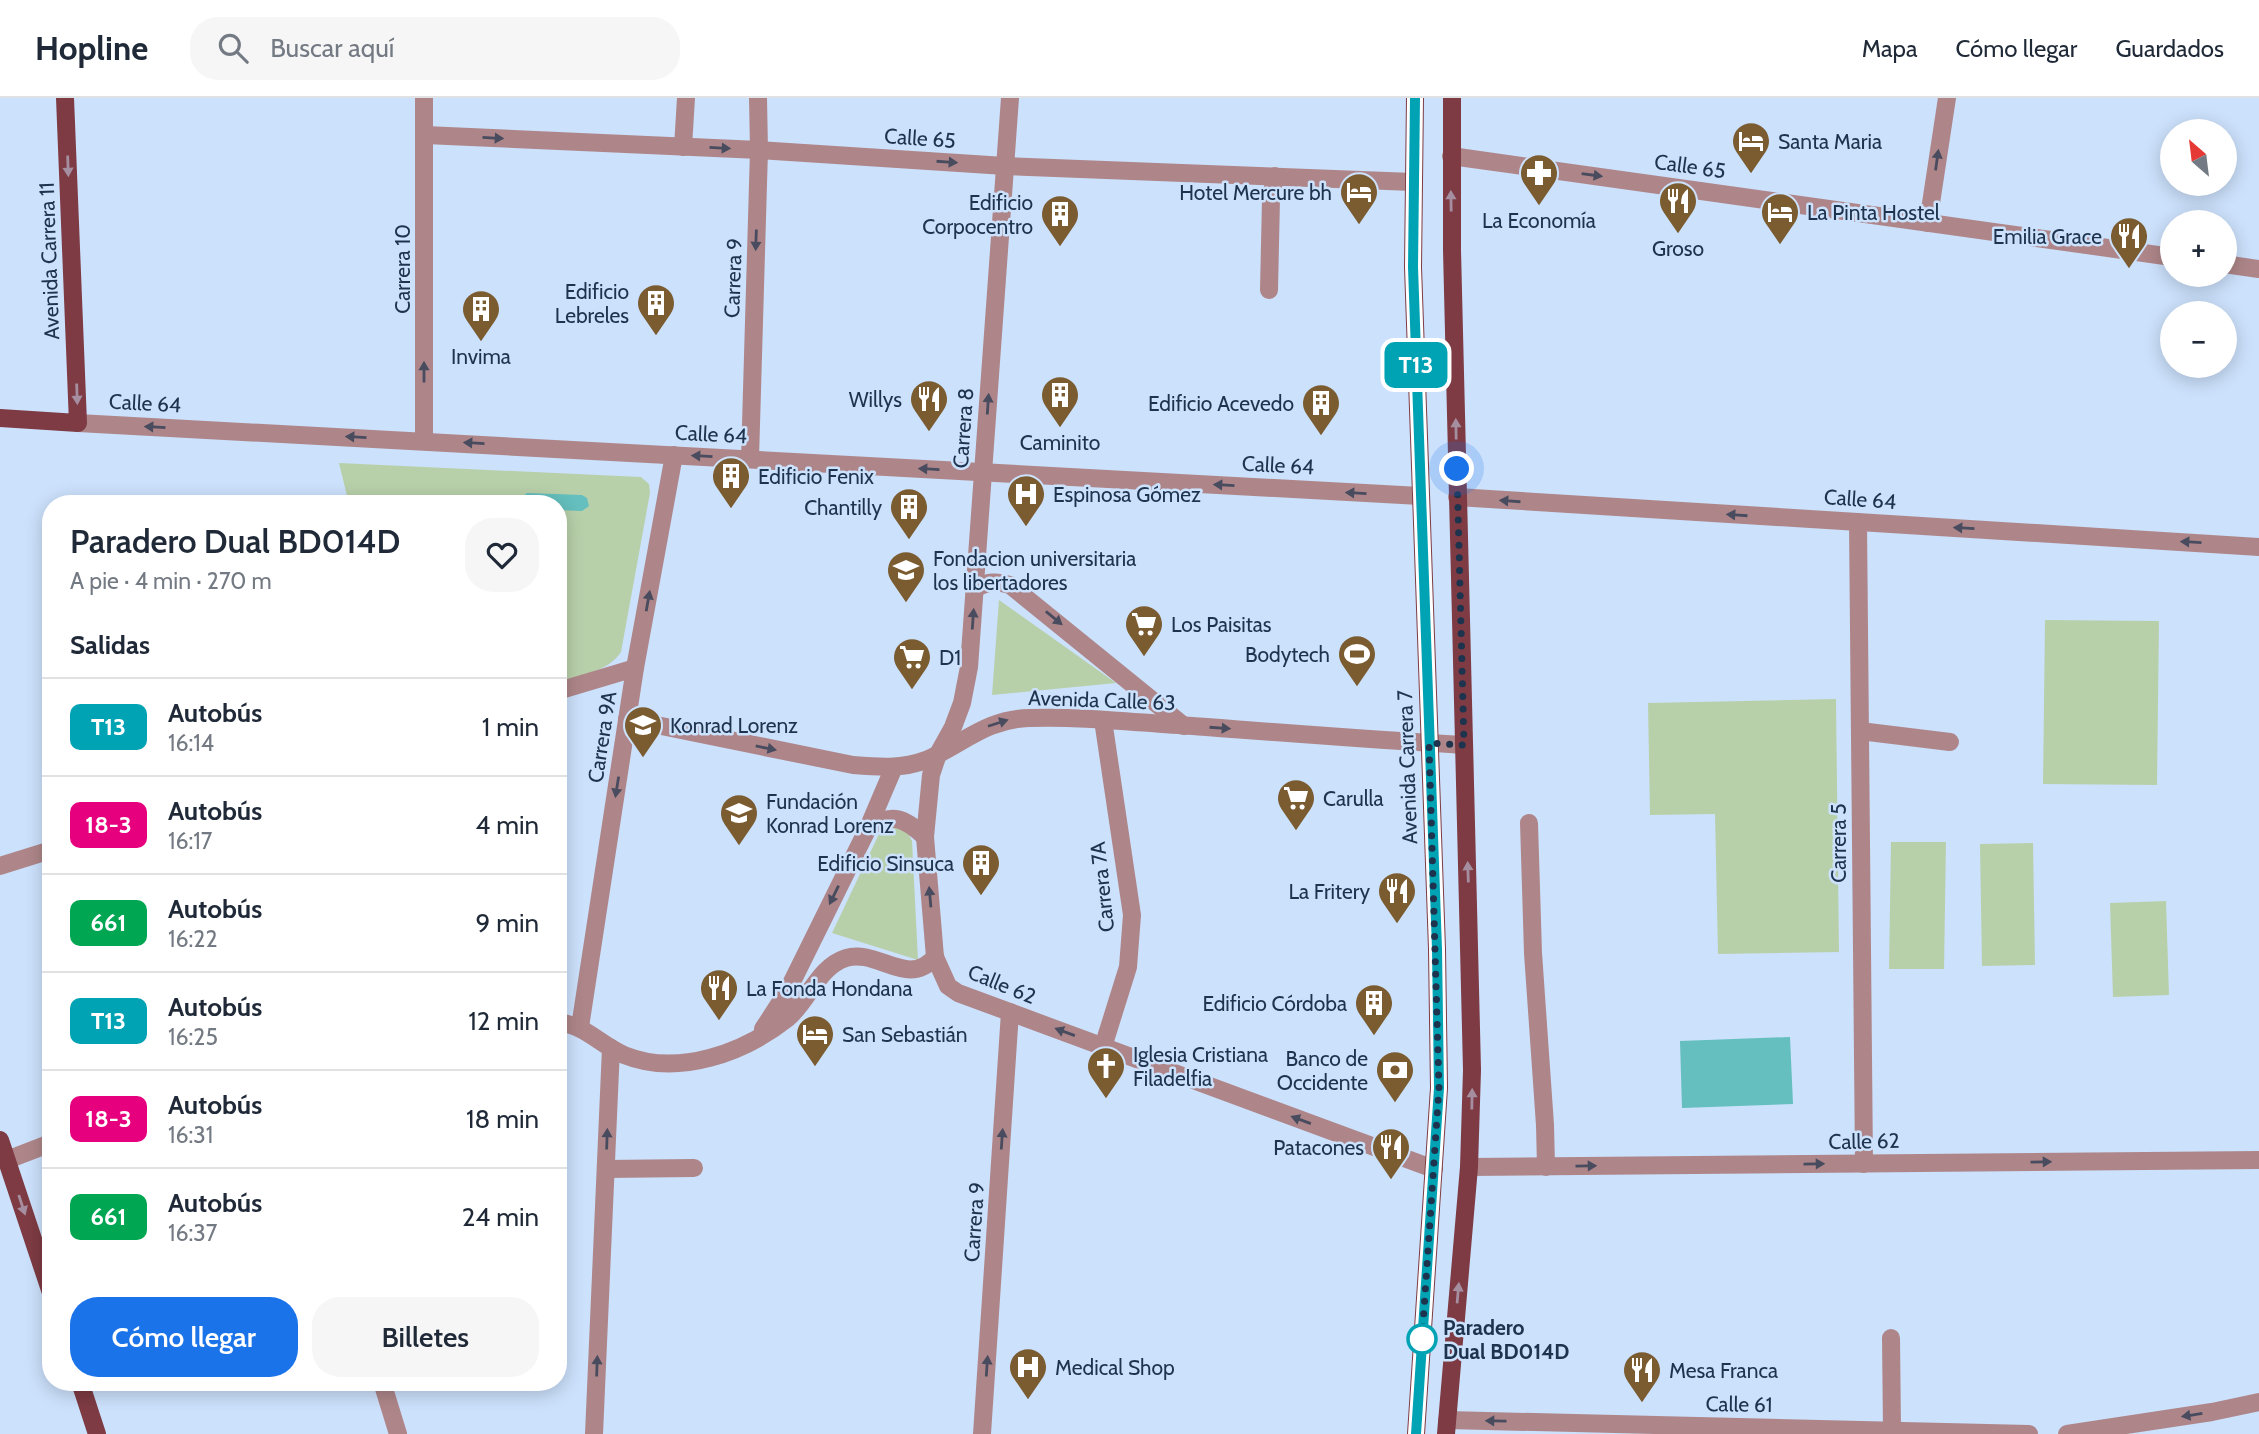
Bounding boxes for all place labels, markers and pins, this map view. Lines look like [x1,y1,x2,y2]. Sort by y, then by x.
hotel icon: Santa Maria [1730,120,1772,175]
place label: Santa Maria [1778,129,1882,154]
pharmacy icon: La Economía [1518,152,1560,207]
hotel icon: Hotel Mercure bh [1338,171,1380,226]
place label: Hotel Mercure bh [1179,180,1332,205]
restaurant icon: Groso [1657,180,1699,235]
place label: Edificio Corpocentro [922,190,1033,239]
hotel icon: La Pinta Hostel [1759,191,1801,246]
building icon: Edificio Corpocentro [1039,193,1081,248]
place label: La Pinta Hostel [1807,200,1940,225]
place label: La Economía [1482,208,1596,233]
restaurant icon: Emilia Grace [2108,215,2150,270]
place label: Emilia Grace [1993,224,2102,249]
place label: Groso [1652,236,1704,261]
place label: Edificio Lebreles [555,279,629,328]
building icon: Edificio Lebreles [635,282,677,337]
building icon: Invima [460,288,502,343]
place label: Invima [451,344,511,369]
building icon: Caminito [1039,374,1081,429]
restaurant icon: Willys [908,378,950,433]
building icon: Edificio Acevedo [1300,382,1342,437]
place label: Willys [849,387,902,412]
place label: Edificio Acevedo [1148,391,1294,416]
place label: Caminito [1020,430,1100,455]
building icon: Edificio Fenix [710,455,752,510]
place label: Edificio Fenix [758,464,874,489]
hospital icon: Espinosa Gómez [1005,473,1047,528]
place label: Espinosa Gómez [1053,482,1201,507]
building icon: Chantilly [888,486,930,541]
place label: Chantilly [804,495,882,520]
place label: Fondacion universitaria los libertadores [933,546,1136,595]
school or university icon: Fondacion universitaria los libertadores [885,549,927,604]
supermarket icon: Los Paisitas [1123,603,1165,658]
place label: Los Paisitas [1171,612,1272,637]
sports icon: Bodytech [1336,633,1378,688]
supermarket icon: D1 [891,636,933,691]
place label: Bodytech [1245,642,1330,667]
place label: D1 [939,645,961,670]
school or university icon: Konrad Lorenz [622,704,664,759]
place label: Konrad Lorenz [670,713,798,738]
supermarket icon: Carulla [1275,777,1317,832]
place label: Carulla [1323,786,1384,811]
place label: Fundación Konrad Lorenz [766,789,894,838]
school or university icon: Fundación Konrad Lorenz [718,792,760,847]
building icon: Edificio Sinsuca [960,842,1002,897]
place label: Edificio Sinsuca [817,851,954,876]
restaurant icon: La Fritery [1376,870,1418,925]
place label: La Fritery [1289,879,1370,904]
restaurant icon: La Fonda Hondana [698,967,740,1022]
place label: La Fonda Hondana [746,976,913,1001]
building icon: Edificio Córdoba [1353,982,1395,1037]
place label: Edificio Córdoba [1202,991,1347,1016]
hotel icon: San Sebastián [794,1013,836,1068]
place label: San Sebastián [842,1022,968,1047]
place label: Iglesia Cristiana Filadelfia [1133,1042,1268,1091]
church icon: Iglesia Cristiana Filadelfia [1085,1045,1127,1100]
place label: Banco de Occidente [1277,1046,1368,1095]
bank icon: Banco de Occidente [1374,1049,1416,1104]
restaurant icon: Patacones [1370,1126,1412,1181]
place label: Patacones [1273,1135,1364,1160]
place label: Paradero Dual BD014D [1443,1315,1569,1364]
marker: Paradero Dual BD014D [1407,1324,1437,1354]
hospital icon: Medical Shop [1007,1346,1049,1401]
restaurant icon: Mesa Franca [1621,1349,1663,1404]
place label: Medical Shop [1055,1355,1175,1380]
place label: Mesa Franca [1669,1358,1778,1383]

